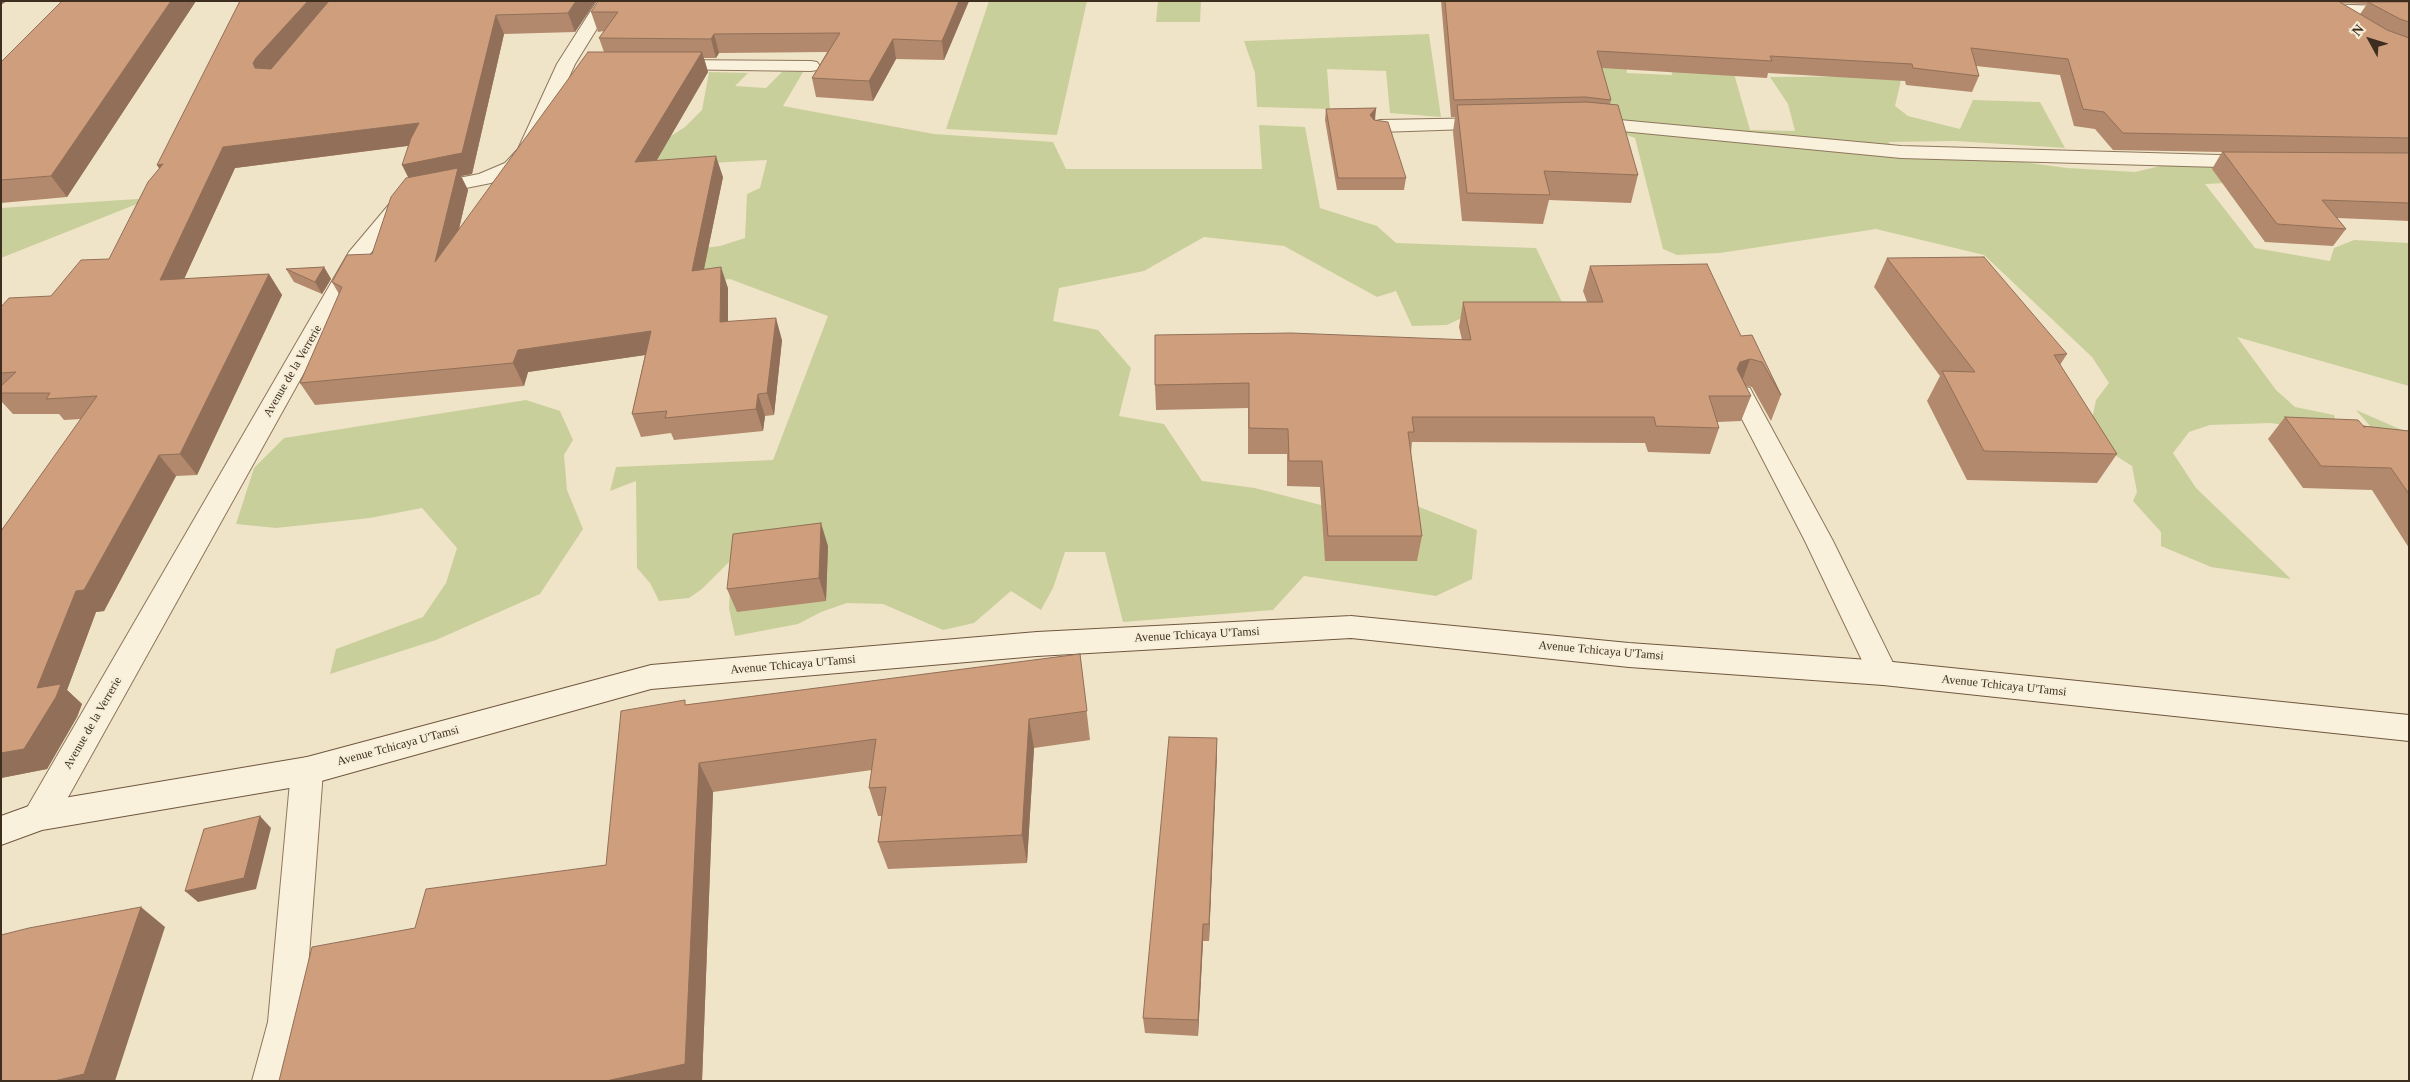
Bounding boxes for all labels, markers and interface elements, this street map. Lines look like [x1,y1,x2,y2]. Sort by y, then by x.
north arrow [2345,15,2395,65]
text: N [2349,22,2367,39]
street label: Avenue de la Verrerie [261,322,325,420]
street label: Avenue Tchicaya U'Tamsi [1134,625,1260,645]
street label: Avenue Tchicaya U'Tamsi [1538,638,1664,664]
street label: Avenue Tchicaya U'Tamsi [730,652,856,678]
street label: Avenue Tchicaya U'Tamsi [1941,672,2067,700]
street label: Avenue de la Verrerie [61,674,125,772]
street label: Avenue Tchicaya U'Tamsi [336,723,460,769]

